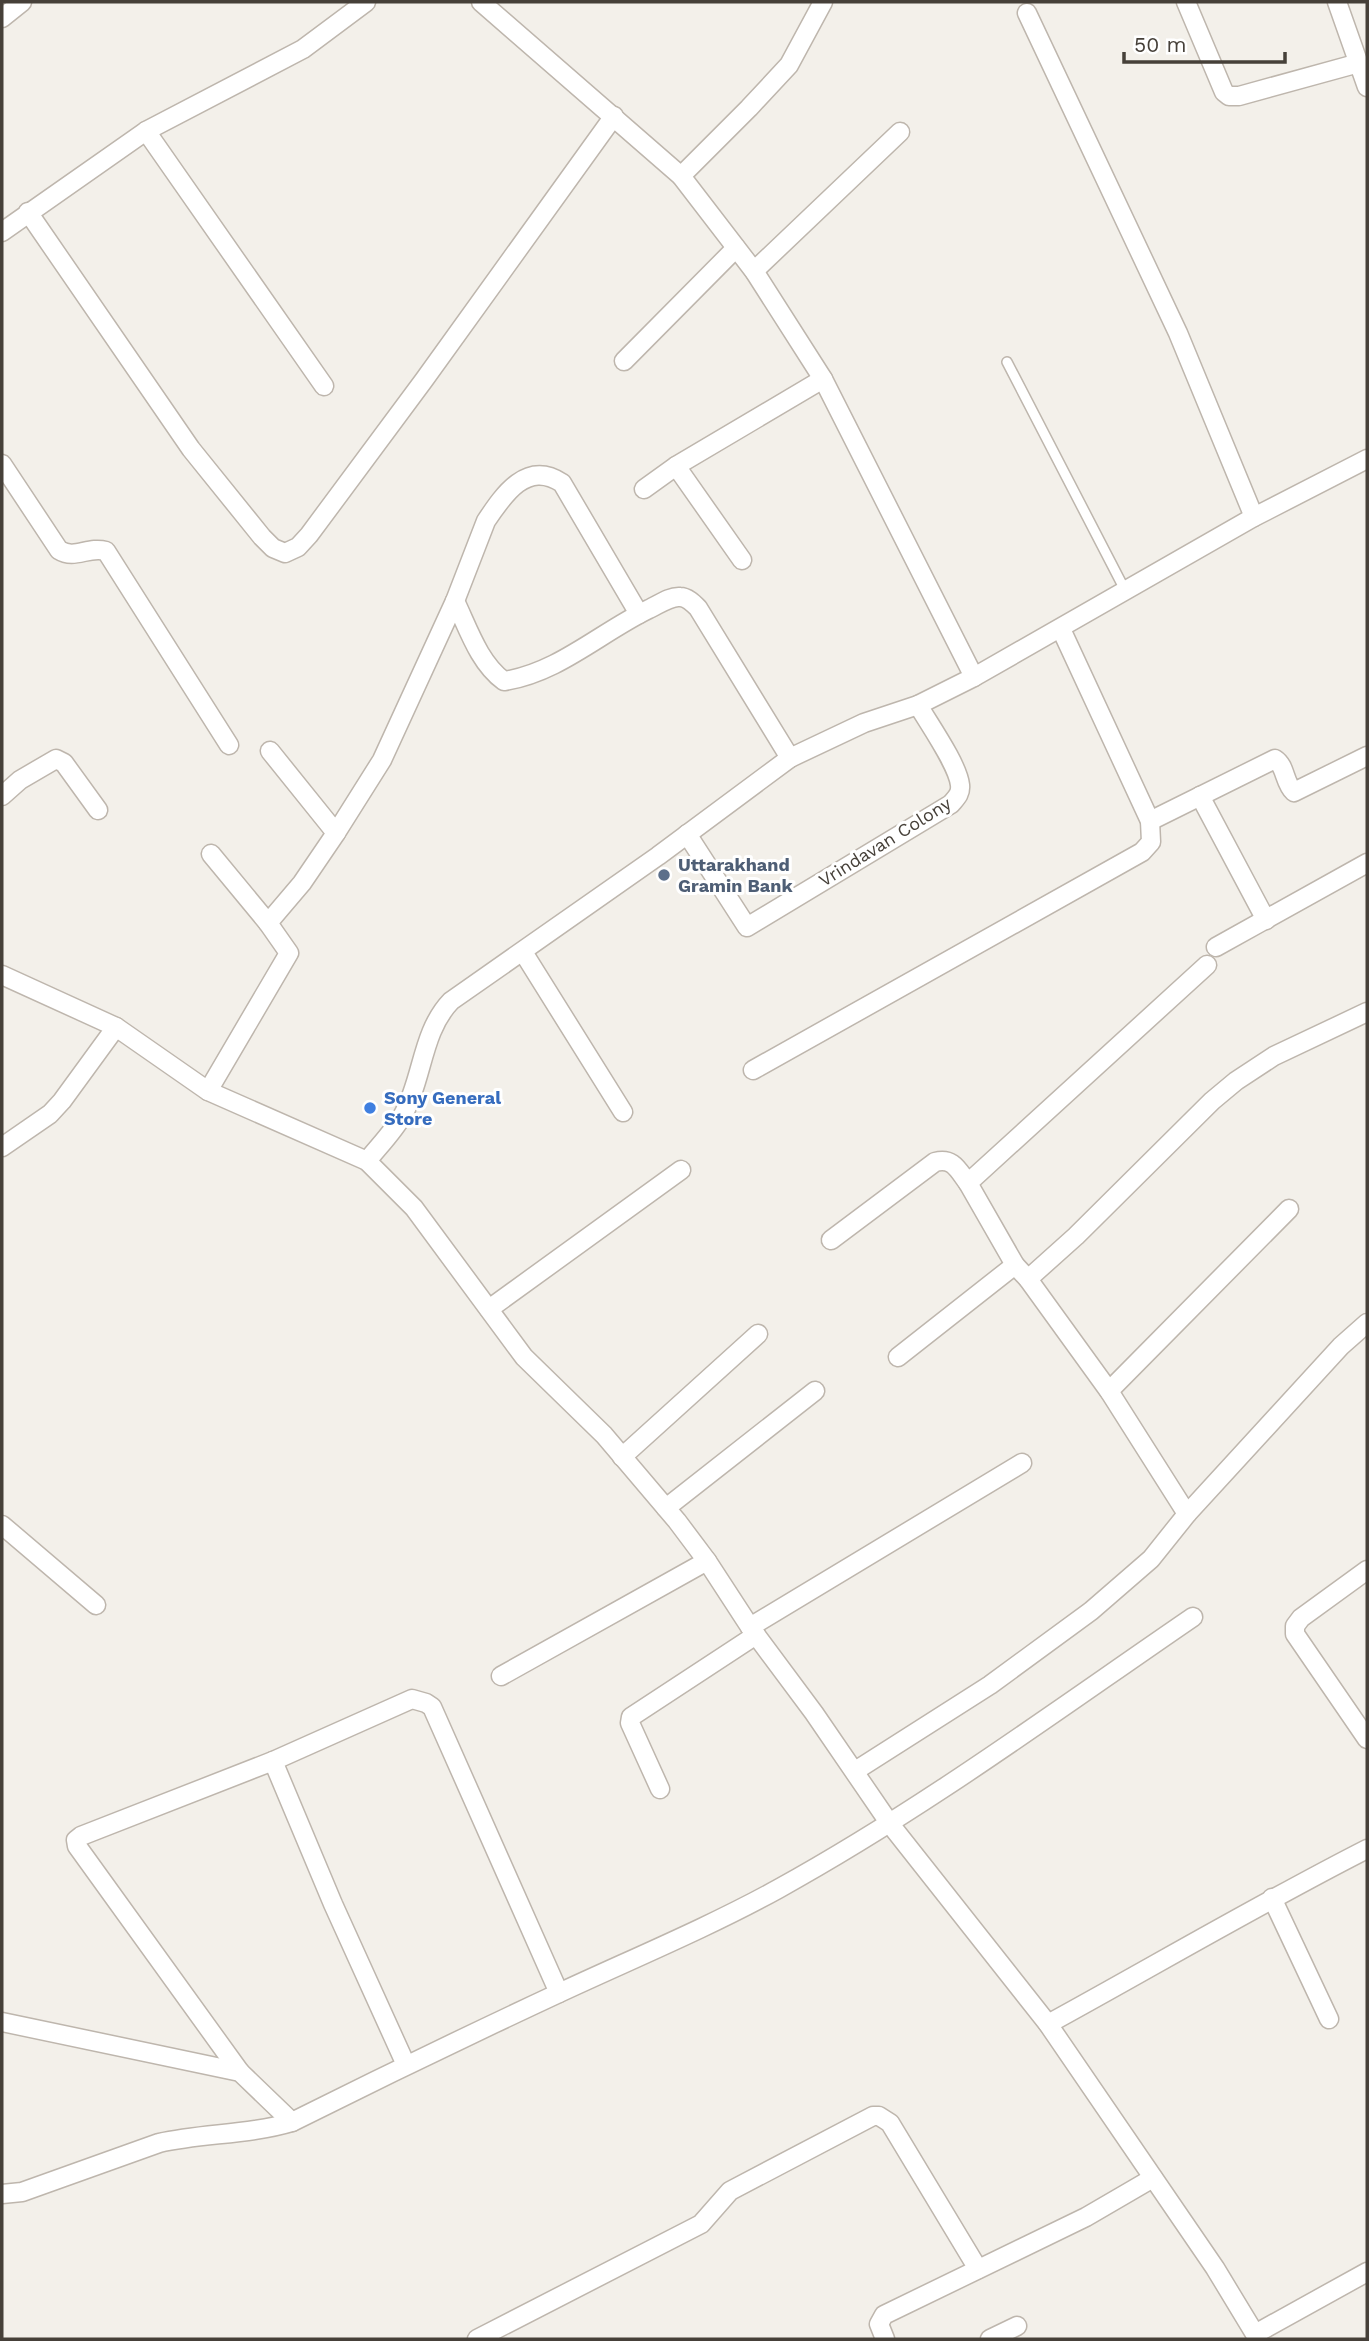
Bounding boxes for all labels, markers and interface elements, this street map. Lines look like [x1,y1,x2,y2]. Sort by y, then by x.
scale bar [1124,21,1285,65]
text: 50 m [1134,32,1186,57]
street label: Vrindavan Colony [815,792,955,891]
place label: Uttarakhand Gramin Bank [678,854,793,896]
marker: Uttarakhand Gramin Bank [656,867,672,883]
place label: Sony General Store [384,1087,501,1129]
marker: Sony General Store [362,1100,378,1116]

